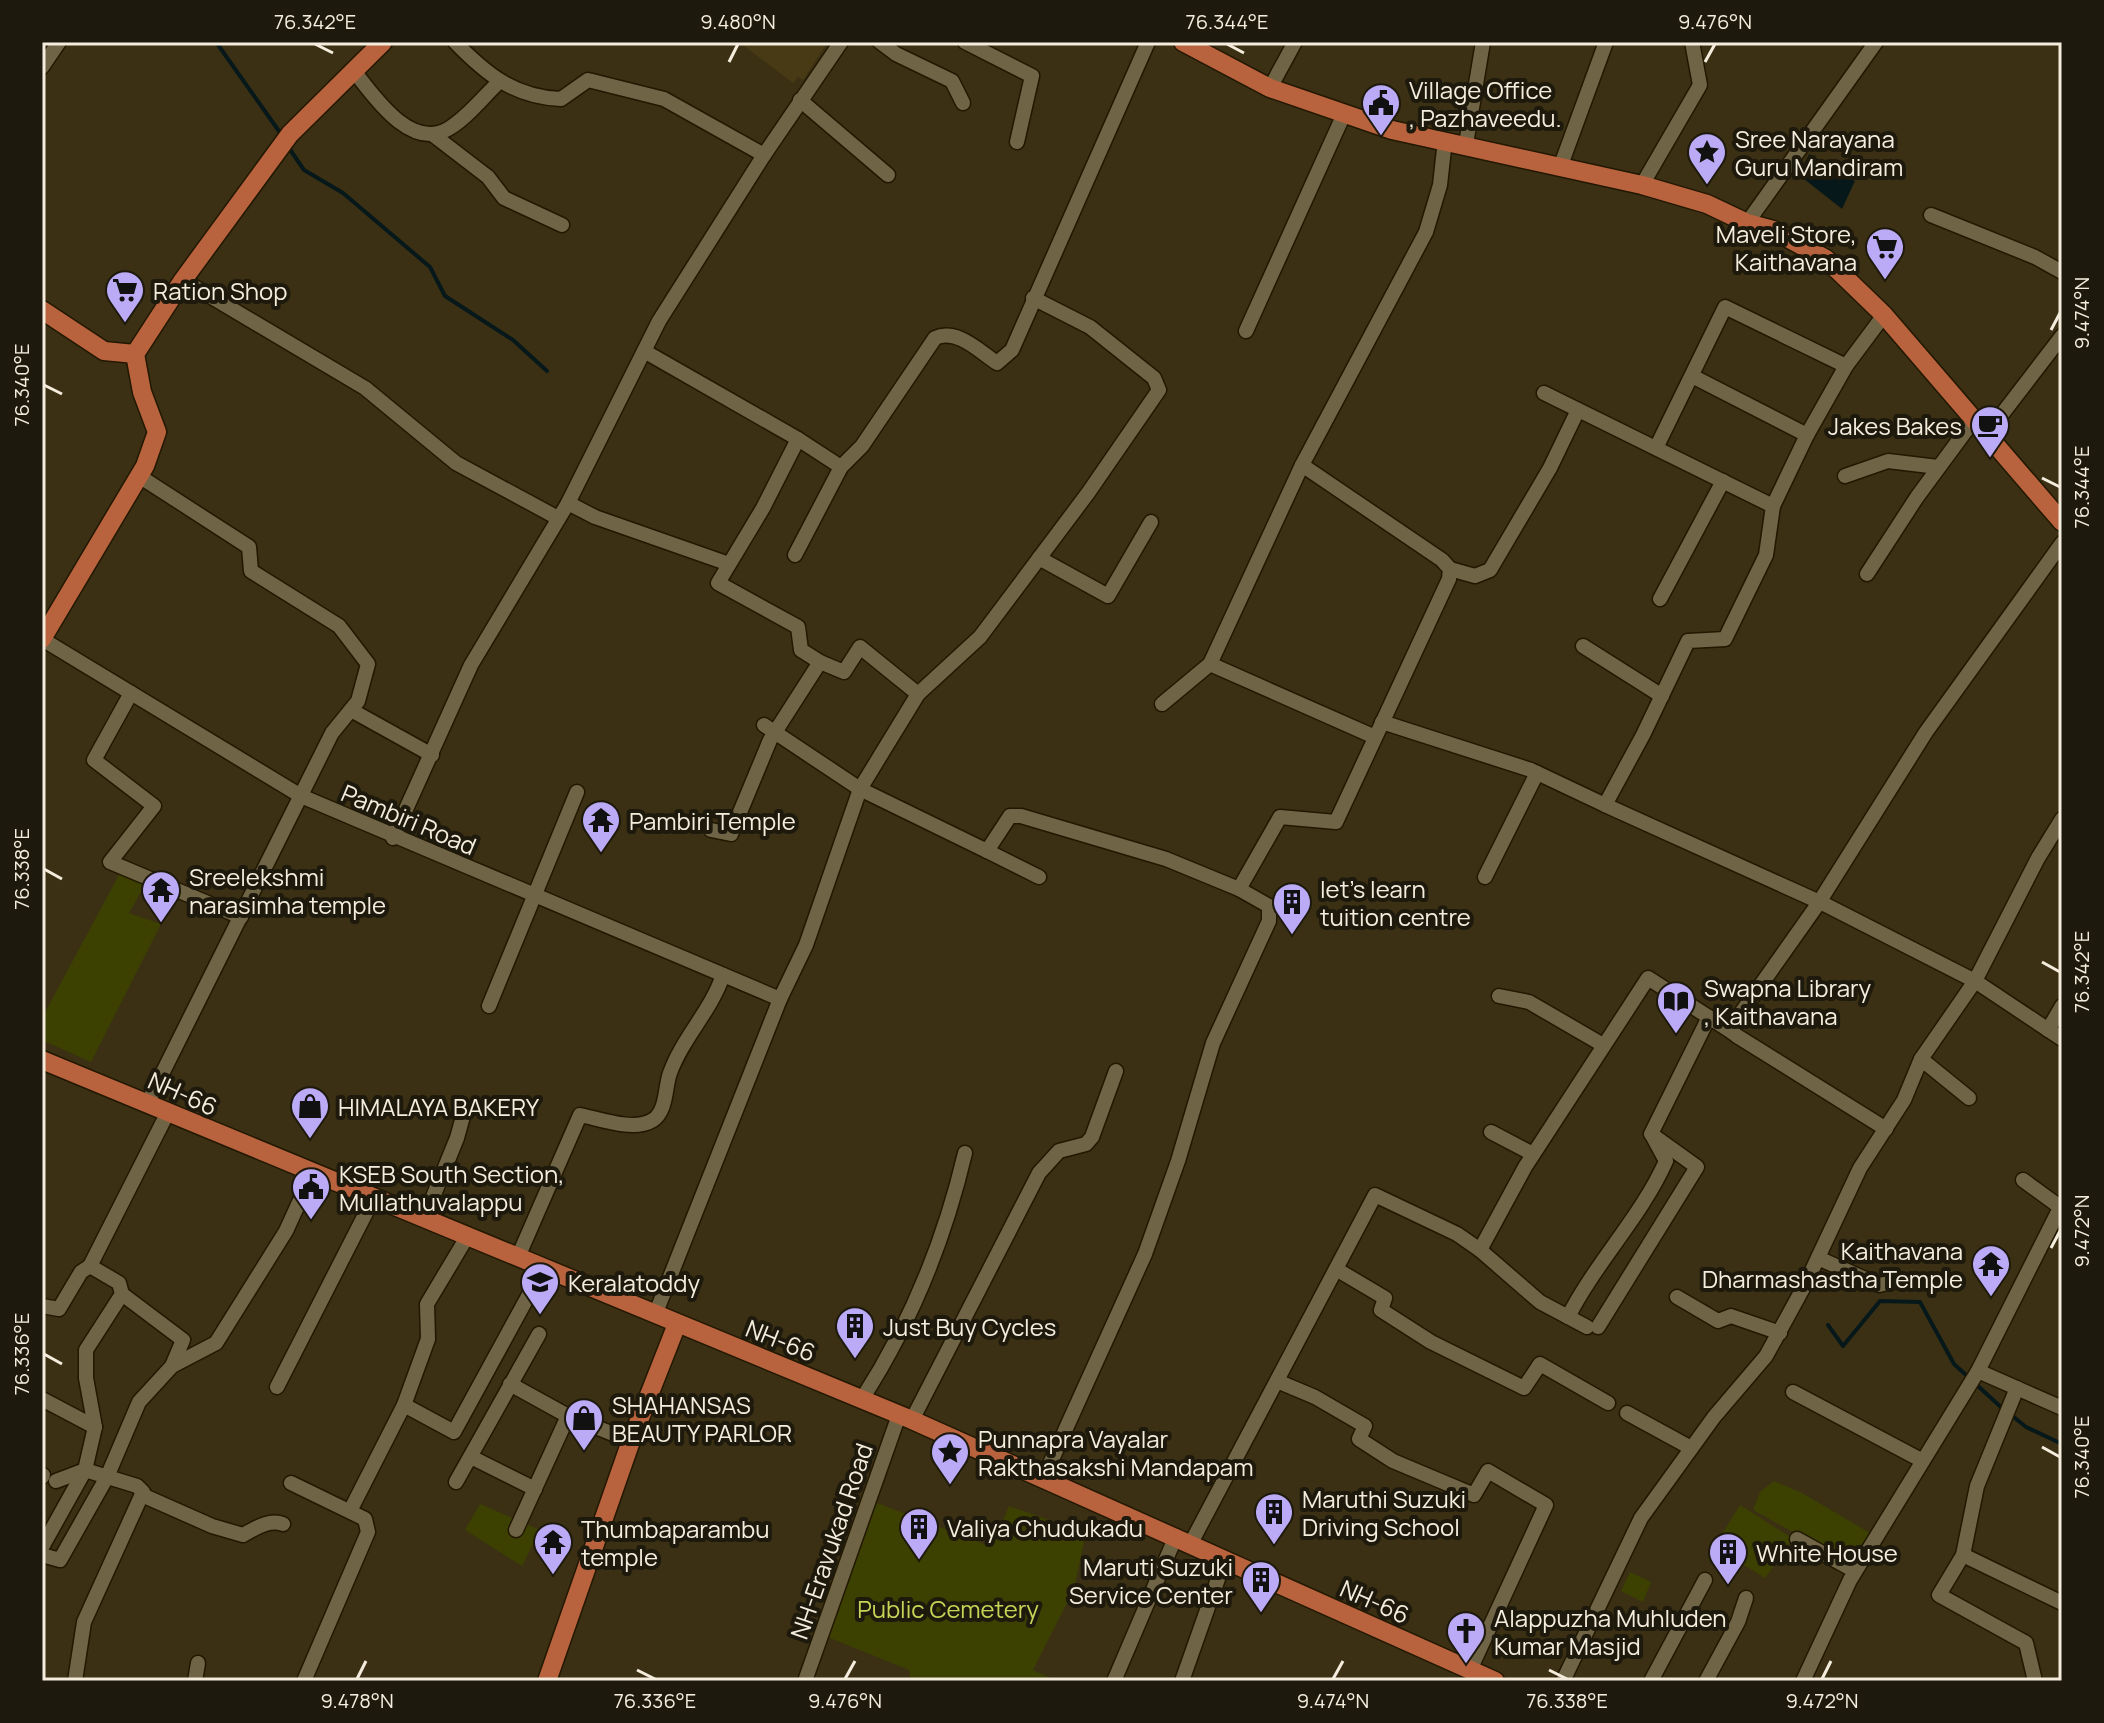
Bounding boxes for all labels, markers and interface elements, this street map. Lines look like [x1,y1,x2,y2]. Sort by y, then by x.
text: 76.342°E [274,8,356,35]
text: 9.480°N [700,8,776,35]
text: 76.344°E [1186,8,1268,35]
text: 9.476°N [1678,8,1752,35]
place label: Village Office , Pazhaveedu. [1409,73,1562,134]
public building icon: Village Office , Pazhaveedu. [1360,82,1402,137]
place label: Sree Narayana Guru Mandiram [1735,122,1903,183]
place icon: Sree Narayana Guru Mandiram [1686,131,1728,186]
place label: Maveli Store, Kaithavana [1716,217,1857,278]
supermarket icon: Maveli Store, Kaithavana [1864,226,1906,281]
supermarket icon: Ration Shop [104,269,146,324]
place label: Ration Shop [153,274,287,307]
text: 9.474°N [2068,277,2095,349]
text: 76.340°E [8,344,35,426]
cafe icon: Jakes Bakes [1969,404,2011,459]
place label: Jakes Bakes [1828,409,1962,442]
text: 76.344°E [2068,446,2095,528]
street label: Pambiri Road [337,776,481,862]
temple icon: Pambiri Temple [580,799,622,854]
place label: Pambiri Temple [629,804,796,837]
text: 76.338°E [8,828,35,910]
place label: Sreelekshmi narasimha temple [189,860,386,921]
temple icon: Sreelekshmi narasimha temple [140,869,182,924]
place label: let's learn tuition centre [1320,872,1471,933]
building icon: let's learn tuition centre [1271,881,1313,936]
text: 76.342°E [2068,931,2095,1013]
place label: Swapna Library , Kaithavana [1704,971,1871,1032]
library icon: Swapna Library , Kaithavana [1655,980,1697,1035]
street label: NH-66 [143,1063,223,1123]
shop icon: HIMALAYA BAKERY [289,1085,331,1140]
place label: HIMALAYA BAKERY [338,1090,540,1123]
place label: KSEB South Section, Mullathuvalappu [339,1157,565,1218]
public building icon: KSEB South Section, Mullathuvalappu [290,1166,332,1221]
text: 9.472°N [2068,1195,2095,1268]
place label: Kaithavana Dharmashastha Temple [1702,1234,1963,1295]
temple icon: Kaithavana Dharmashastha Temple [1970,1243,2012,1298]
school or university icon: Keralatoddy [519,1261,561,1316]
place label: Keralatoddy [568,1266,701,1299]
building icon: Just Buy Cycles [834,1305,876,1360]
place label: Just Buy Cycles [883,1310,1056,1343]
street label: NH-66 [741,1311,821,1369]
text: 76.336°E [8,1313,35,1395]
place label: SHAHANSAS BEAUTY PARLOR [612,1388,792,1449]
shop icon: SHAHANSAS BEAUTY PARLOR [563,1397,605,1452]
text: 76.340°E [2068,1416,2095,1498]
place label: Punnapra Vayalar Rakthasakshi Mandapam [978,1422,1254,1483]
place icon: Punnapra Vayalar Rakthasakshi Mandapam [929,1431,971,1486]
street label: NH-Eravukad Road [782,1439,880,1643]
place label: Maruthi Suzuki Driving School [1302,1482,1466,1543]
building icon: Maruthi Suzuki Driving School [1253,1491,1295,1546]
building icon: Valiya Chudukadu [898,1506,940,1561]
place label: Valiya Chudukadu [947,1511,1143,1544]
place label: Thumbaparambu temple [581,1512,770,1573]
temple icon: Thumbaparambu temple [532,1521,574,1576]
building icon: White House [1707,1531,1749,1586]
place label: White House [1756,1536,1898,1569]
place label: Maruti Suzuki Service Center [1069,1550,1233,1611]
building icon: Maruti Suzuki Service Center [1240,1559,1282,1614]
street label: NH-66 [1335,1571,1415,1631]
park label: Public Cemetery [857,1592,1039,1625]
place label: Alappuzha Muhluden Kumar Masjid [1494,1601,1727,1662]
church icon: Alappuzha Muhluden Kumar Masjid [1445,1610,1487,1665]
text: 9.478°N [320,1687,394,1714]
text: 76.336°E [614,1687,696,1714]
text: 9.476°N [808,1687,882,1714]
text: 9.474°N [1297,1687,1369,1714]
text: 76.338°E [1526,1687,1608,1714]
text: 9.472°N [1786,1687,1859,1714]

